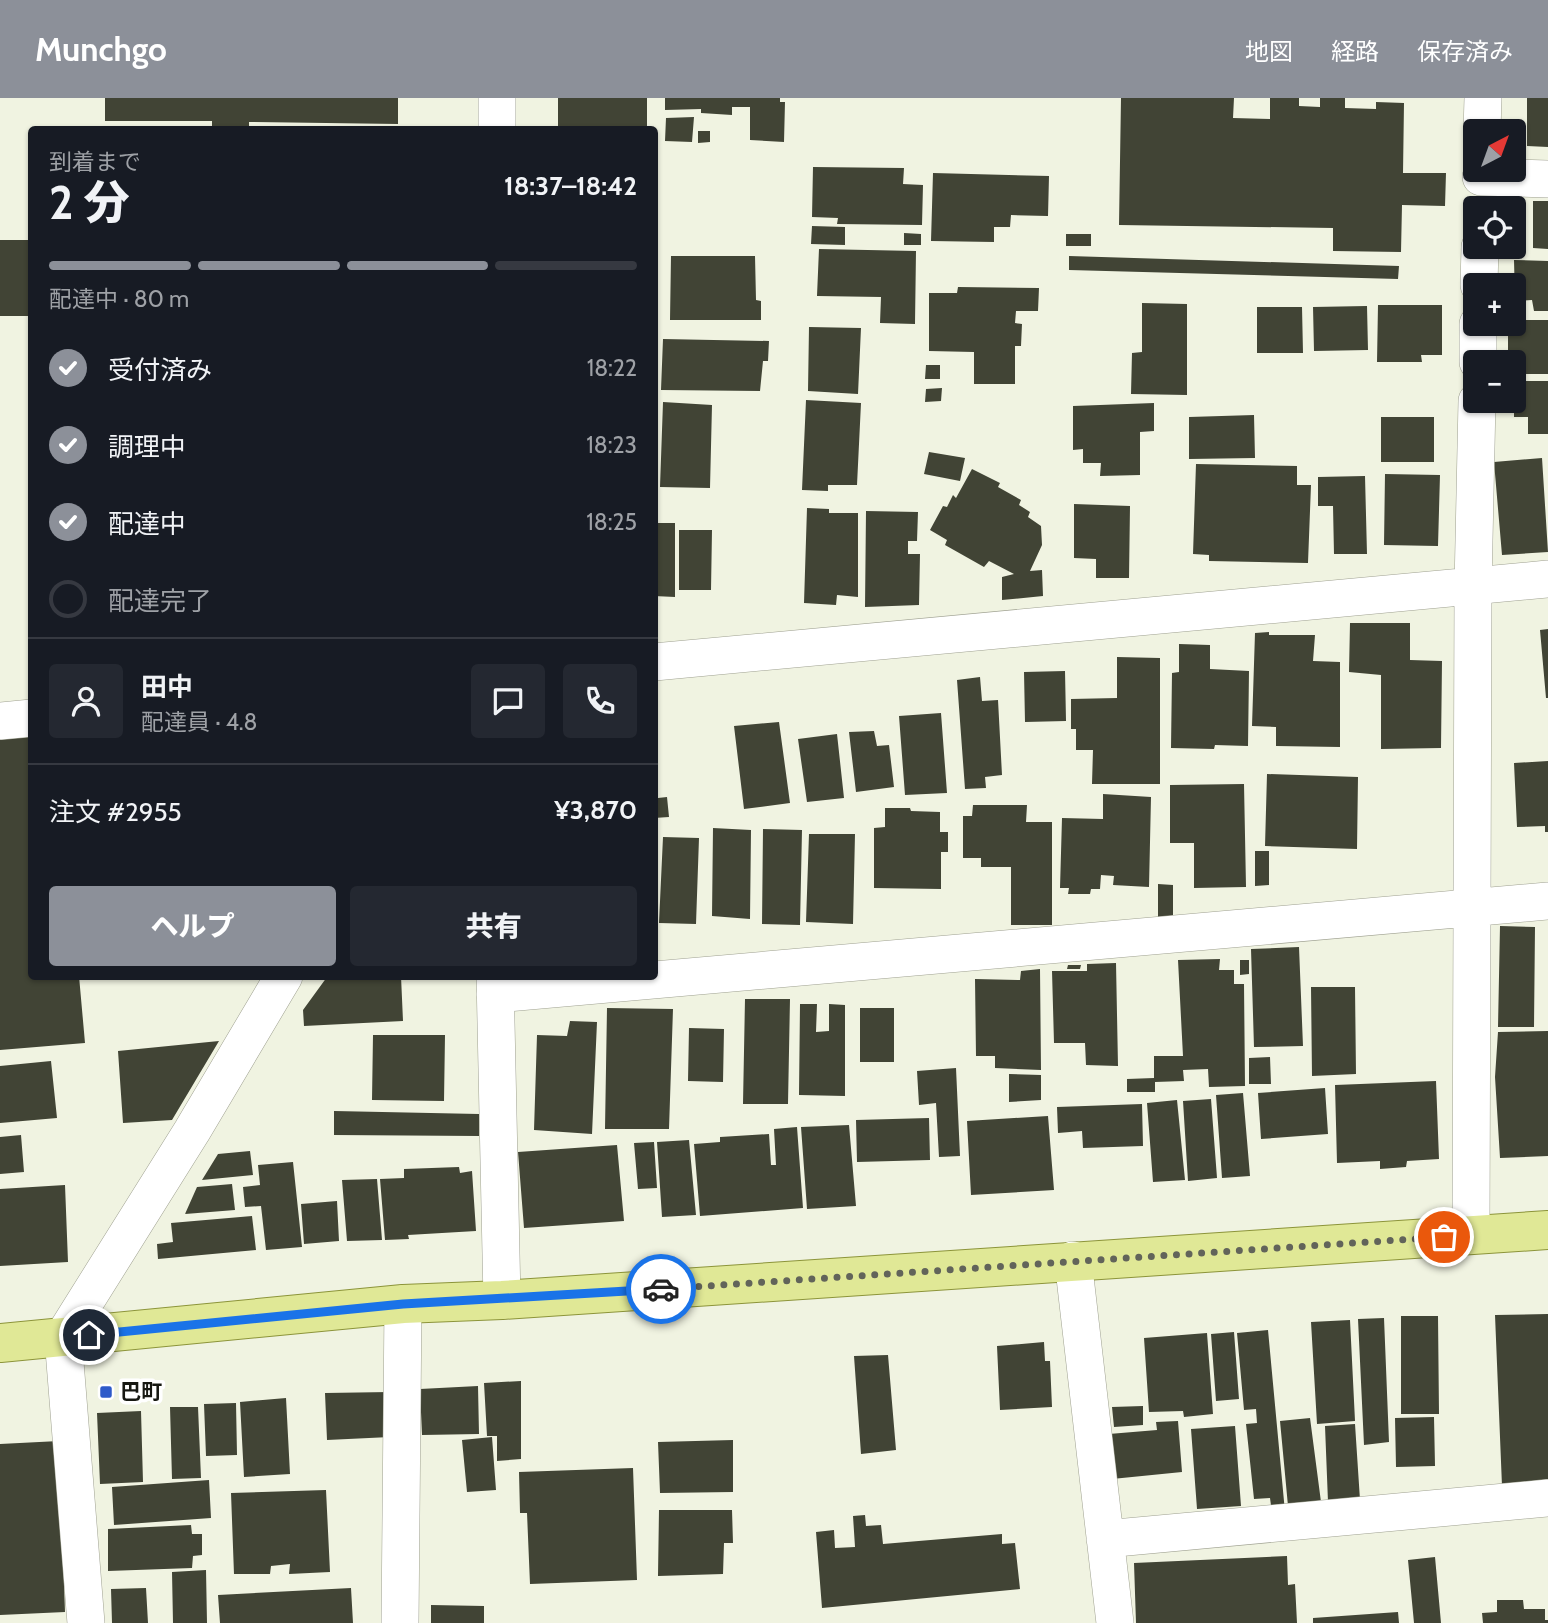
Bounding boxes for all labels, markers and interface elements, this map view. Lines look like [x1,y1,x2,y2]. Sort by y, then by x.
text: Munchgo [35,29,167,69]
text: 地図 [1245,37,1293,66]
text: 経路 [1331,37,1379,66]
text: 保存済み [1417,37,1513,66]
north arrow [1463,119,1526,182]
map controls [1463,119,1526,413]
text: 到着まで [49,148,141,176]
text: 18:37–18:42 [504,170,637,202]
text: 2 分 [49,175,130,231]
button: locate [1463,196,1526,259]
button: + [1463,273,1526,336]
text: 配達中 · 80 m [49,285,189,313]
icon: check [49,349,87,387]
button: − [1463,350,1526,413]
text: 受付済み [108,354,212,386]
text: 18:22 [587,354,637,382]
icon: check [49,426,87,464]
text: 調理中 [108,431,186,463]
text: 18:23 [586,431,637,459]
icon: check [49,503,87,541]
text: 配達中 [108,508,186,540]
text: 18:25 [586,508,637,536]
text: 配達完了 [108,585,212,617]
button: person [49,664,123,738]
button: chat [471,664,545,738]
button: phone [563,664,637,738]
text: 田中 [141,671,193,703]
text: 配達員 · 4.8 [141,708,258,736]
text: ¥3,870 [554,794,637,826]
text: 注文 #2955 [49,796,182,828]
button: ヘルプ [49,886,336,966]
button: 共有 [350,886,637,966]
pin [1414,1207,1474,1267]
icon: bag [1425,1218,1463,1256]
courier [626,1254,696,1324]
icon: car [642,1270,680,1308]
pin [59,1305,119,1365]
icon: home [70,1316,108,1354]
place label: 巴町 [120,1379,162,1404]
marker: 巴町 [98,1384,114,1400]

